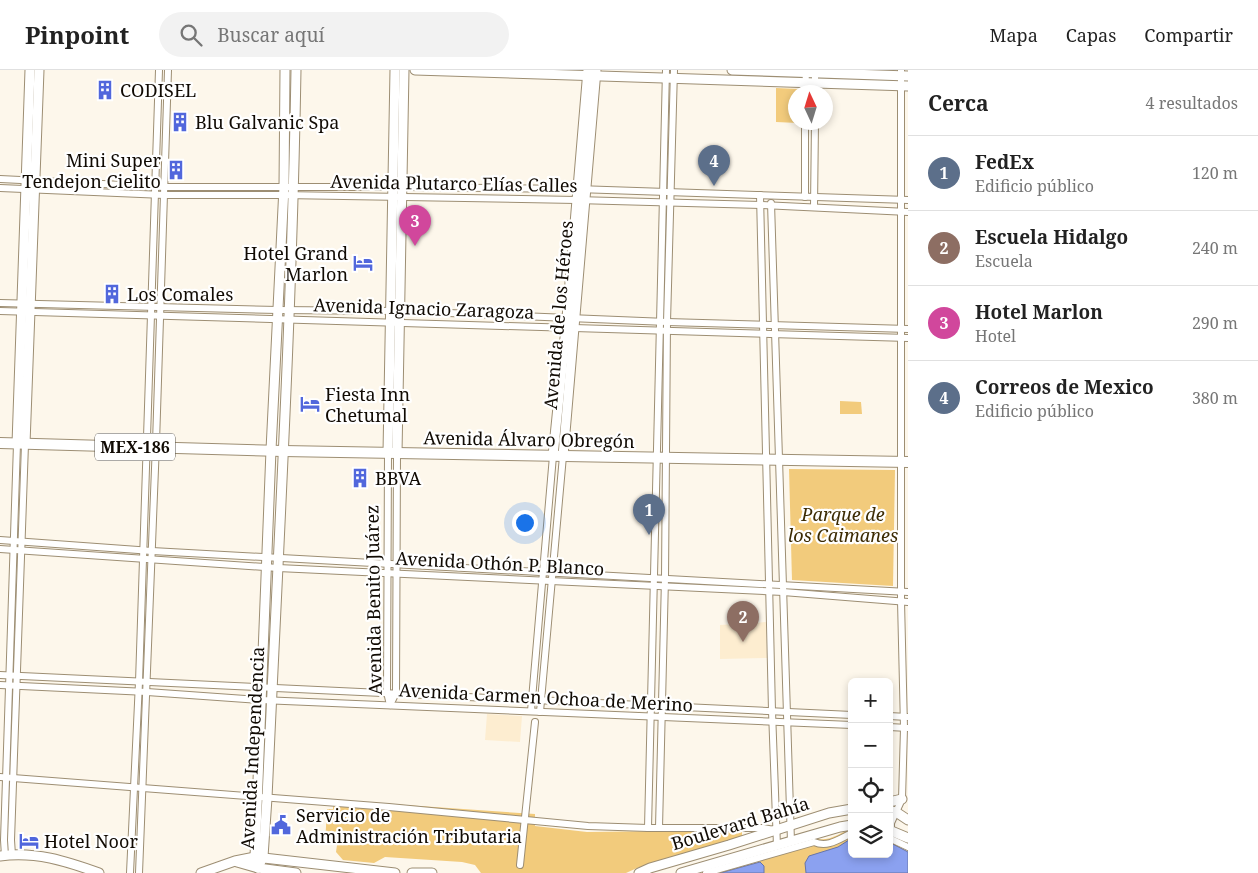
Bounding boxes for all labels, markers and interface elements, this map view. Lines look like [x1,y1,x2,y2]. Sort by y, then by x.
search box [159,12,509,57]
text: Pinpoint [25,18,129,51]
icon: search [177,21,205,49]
text: Buscar aquí [217,22,325,48]
text: Mapa [990,23,1038,47]
text: Capas [1066,23,1116,47]
text: Compartir [1144,23,1233,47]
place label: CODISEL [120,78,196,102]
building icon: CODISEL [94,79,116,101]
north arrow [788,85,833,130]
text: Cerca [928,89,989,117]
text: 4 resultados [1146,92,1238,114]
place label: Blu Galvanic Spa [195,110,339,134]
building icon: Blu Galvanic Spa [169,111,191,133]
pin: 4 [698,145,730,186]
place label: Mini Super Tendejon Cielito [22,148,162,193]
text: FedEx [975,149,1034,175]
building icon: Mini Super Tendejon Cielito [165,159,187,181]
text: 1 [939,162,949,184]
text: 120 m [1192,162,1238,184]
street label: Avenida Plutarco Elías Calles [330,169,578,197]
text: Edificio público [975,175,1094,197]
pin: 3 [399,205,431,246]
street label: Avenida de los Héroes [538,220,578,410]
text: Escuela Hidalgo [975,224,1128,250]
text: 2 [939,237,949,259]
text: 240 m [1192,237,1238,259]
place label: Hotel Grand Marlon [243,241,348,286]
text: Escuela [975,250,1033,272]
hotel icon: Hotel Grand Marlon [352,252,374,274]
place label: Los Comales [127,282,233,306]
building icon: Los Comales [101,283,123,305]
street label: Avenida Ignacio Zaragoza [313,292,535,324]
text: Hotel Marlon [975,299,1103,325]
text: 3 [939,312,949,334]
text: 290 m [1192,312,1238,334]
text: Hotel [975,325,1016,347]
text: Correos de Mexico [975,374,1154,400]
place label: Fiesta Inn Chetumal [325,382,410,427]
text: 4 [939,387,949,409]
text: 380 m [1192,387,1238,409]
hotel icon: Fiesta Inn Chetumal [299,393,321,415]
text: Edificio público [975,400,1094,422]
street label: Avenida Álvaro Obregón [423,425,635,453]
road number: MEX-186 [95,434,175,461]
place label: BBVA [375,466,422,490]
building icon: BBVA [349,467,371,489]
pin: 1 [633,494,665,535]
park label: Parque de los Caimanes [788,502,898,547]
street label: Avenida Benito Juárez [359,505,387,695]
your location [512,510,538,536]
street label: Avenida Othón P. Blanco [395,546,605,580]
pin: 2 [727,601,759,642]
street label: Avenida Independencia [235,646,269,850]
street label: Avenida Carmen Ochoa de Merino [398,677,694,717]
map controls [848,678,893,858]
button: + [848,678,893,723]
button: − [848,723,893,768]
button: locate [848,768,893,813]
street label: Boulevard Bahía [668,791,812,855]
place label: Servicio de Administración Tributaria [296,803,522,848]
button: layers [848,813,893,858]
public building icon: Servicio de Administración Tributaria [270,814,292,836]
place label: Hotel Noor [44,829,138,853]
hotel icon: Hotel Noor [18,830,40,852]

